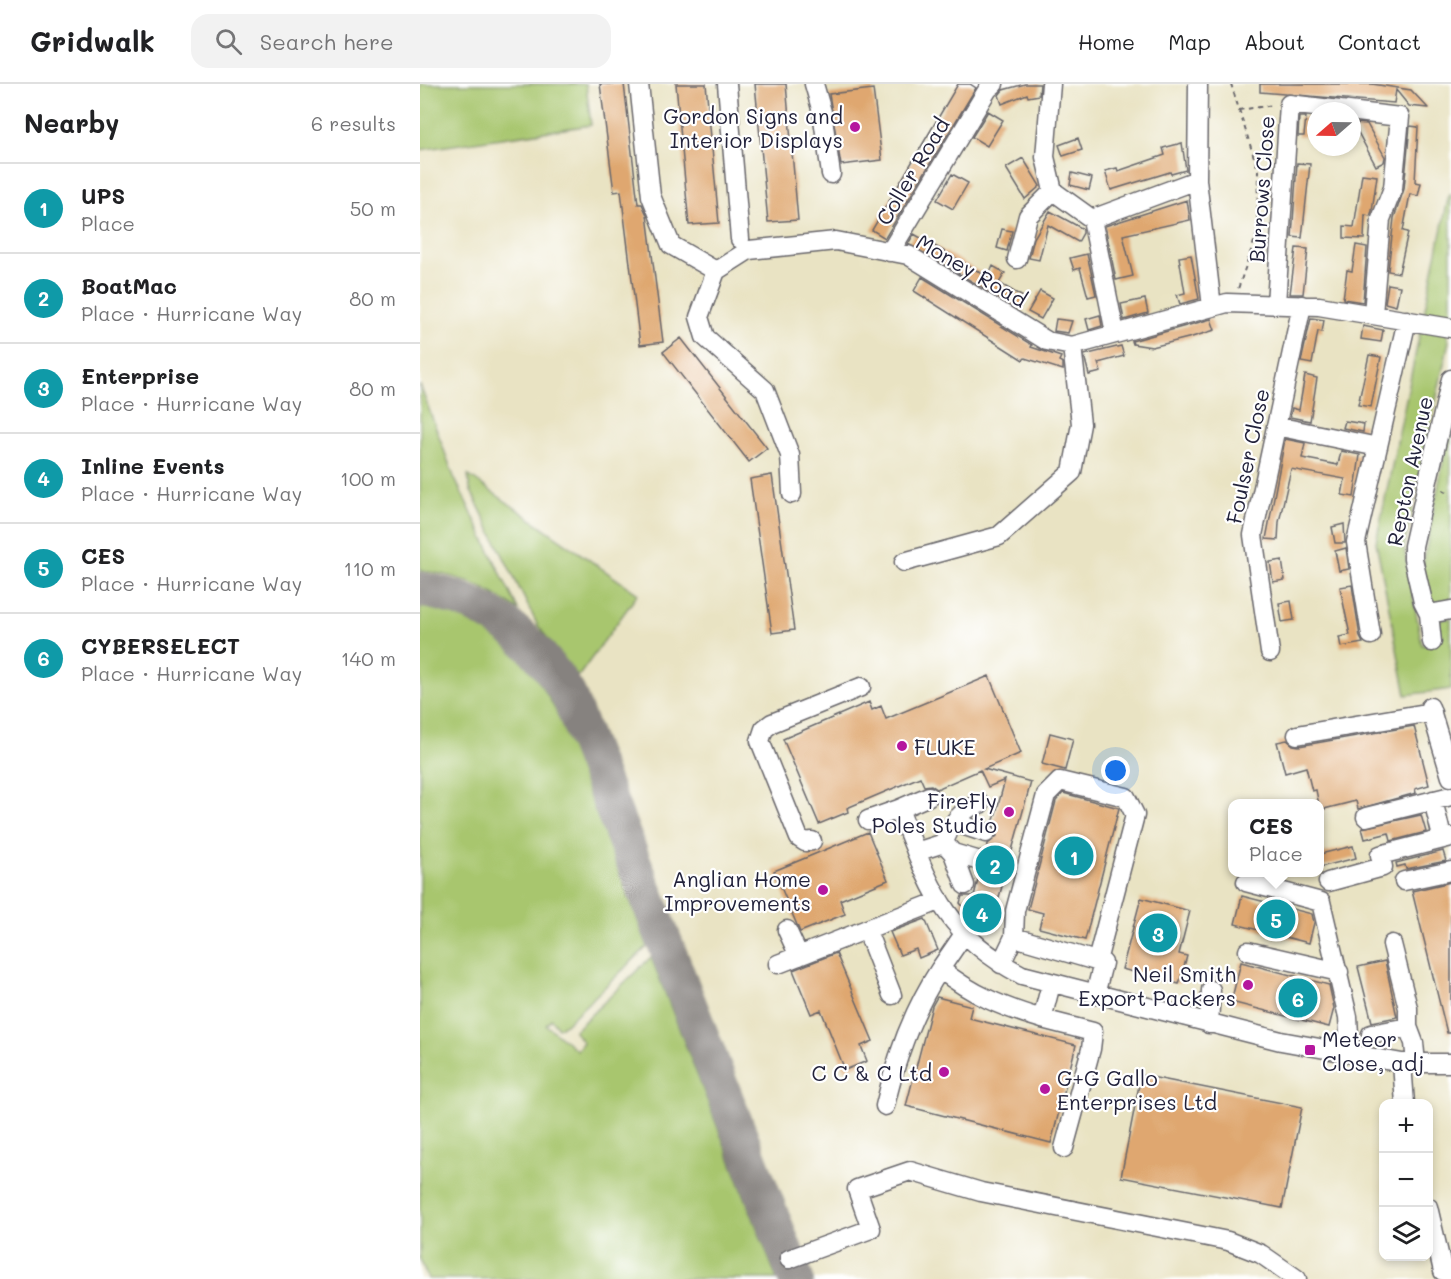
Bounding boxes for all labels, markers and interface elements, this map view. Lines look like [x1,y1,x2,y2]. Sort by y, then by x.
search box [191,14,611,68]
text: Gridwalk [30,23,155,59]
icon: search [212,25,245,58]
text: Search here [260,27,394,56]
text: Home [1078,28,1135,55]
text: Map [1168,28,1211,55]
text: About [1244,28,1305,55]
text: Contact [1338,28,1421,55]
place label: Gordon Signs and Interior Displays [663,102,843,153]
north arrow [1307,102,1361,156]
text: Nearby [24,106,119,140]
text: 6 results [311,110,396,136]
street label: Coller Road [869,112,955,230]
street label: Burrows Close [1242,115,1280,263]
marker: Gordon Signs and Interior Displays [848,120,862,134]
text: UPS [81,181,125,210]
text: 1 [39,195,48,221]
text: 50 m [350,195,396,221]
text: Place [81,210,135,236]
street label: Money Road [912,227,1032,313]
text: BoatMac [81,271,177,300]
text: 2 [38,285,49,311]
text: 80 m [349,285,396,311]
text: Place · Hurricane Way [81,300,302,326]
text: Enterprise [81,361,199,390]
text: 3 [38,375,50,401]
text: 80 m [349,375,396,401]
street label: Foulser Close [1220,386,1274,526]
text: Place · Hurricane Way [81,390,302,416]
street label: Repton Avenue [1380,394,1438,548]
text: Inline Events [81,451,225,480]
text: 4 [37,465,50,491]
text: 100 m [340,465,396,491]
text: Place · Hurricane Way [81,480,302,506]
text: CES [81,541,125,570]
text: 5 [38,555,49,581]
text: 110 m [343,555,396,581]
text: Place · Hurricane Way [81,570,302,596]
text: CYBERSELECT [81,631,240,660]
text: 6 [37,645,50,671]
text: 140 m [341,645,396,671]
text: Place · Hurricane Way [81,660,302,686]
place label: FLUKE [914,733,976,760]
marker: FLUKE [895,739,909,753]
your location [1101,756,1130,785]
place label: FireFly Poles Studio [872,787,997,838]
popup [1228,799,1324,877]
marker: FireFly Poles Studio [1002,805,1016,819]
text: CES [1249,811,1293,840]
pin: 1 [1054,834,1094,878]
text: Place [1249,840,1303,866]
pin: 2 [976,842,1014,888]
place label: Anglian Home Improvements [664,865,811,916]
marker: Anglian Home Improvements [816,883,830,897]
pin: 4 [962,890,1002,936]
pin: 5 [1256,896,1296,942]
pin: 3 [1138,910,1178,956]
place label: Neil Smith Export Packers [1078,960,1236,1011]
pin: 6 [1278,976,1318,1020]
marker: Neil Smith Export Packers [1241,978,1255,992]
place label: Meteor Close, adj [1322,1025,1424,1076]
marker: Meteor Close, adj [1303,1043,1317,1057]
place label: C C & C Ltd [811,1059,932,1086]
place label: G+G Gallo Enterprises Ltd [1057,1064,1217,1115]
marker: C C & C Ltd [937,1065,951,1079]
marker: G+G Gallo Enterprises Ltd [1038,1082,1052,1096]
map controls [1379,1099,1433,1261]
button: + [1379,1099,1433,1153]
button: − [1379,1153,1433,1207]
button: layers [1379,1207,1433,1261]

